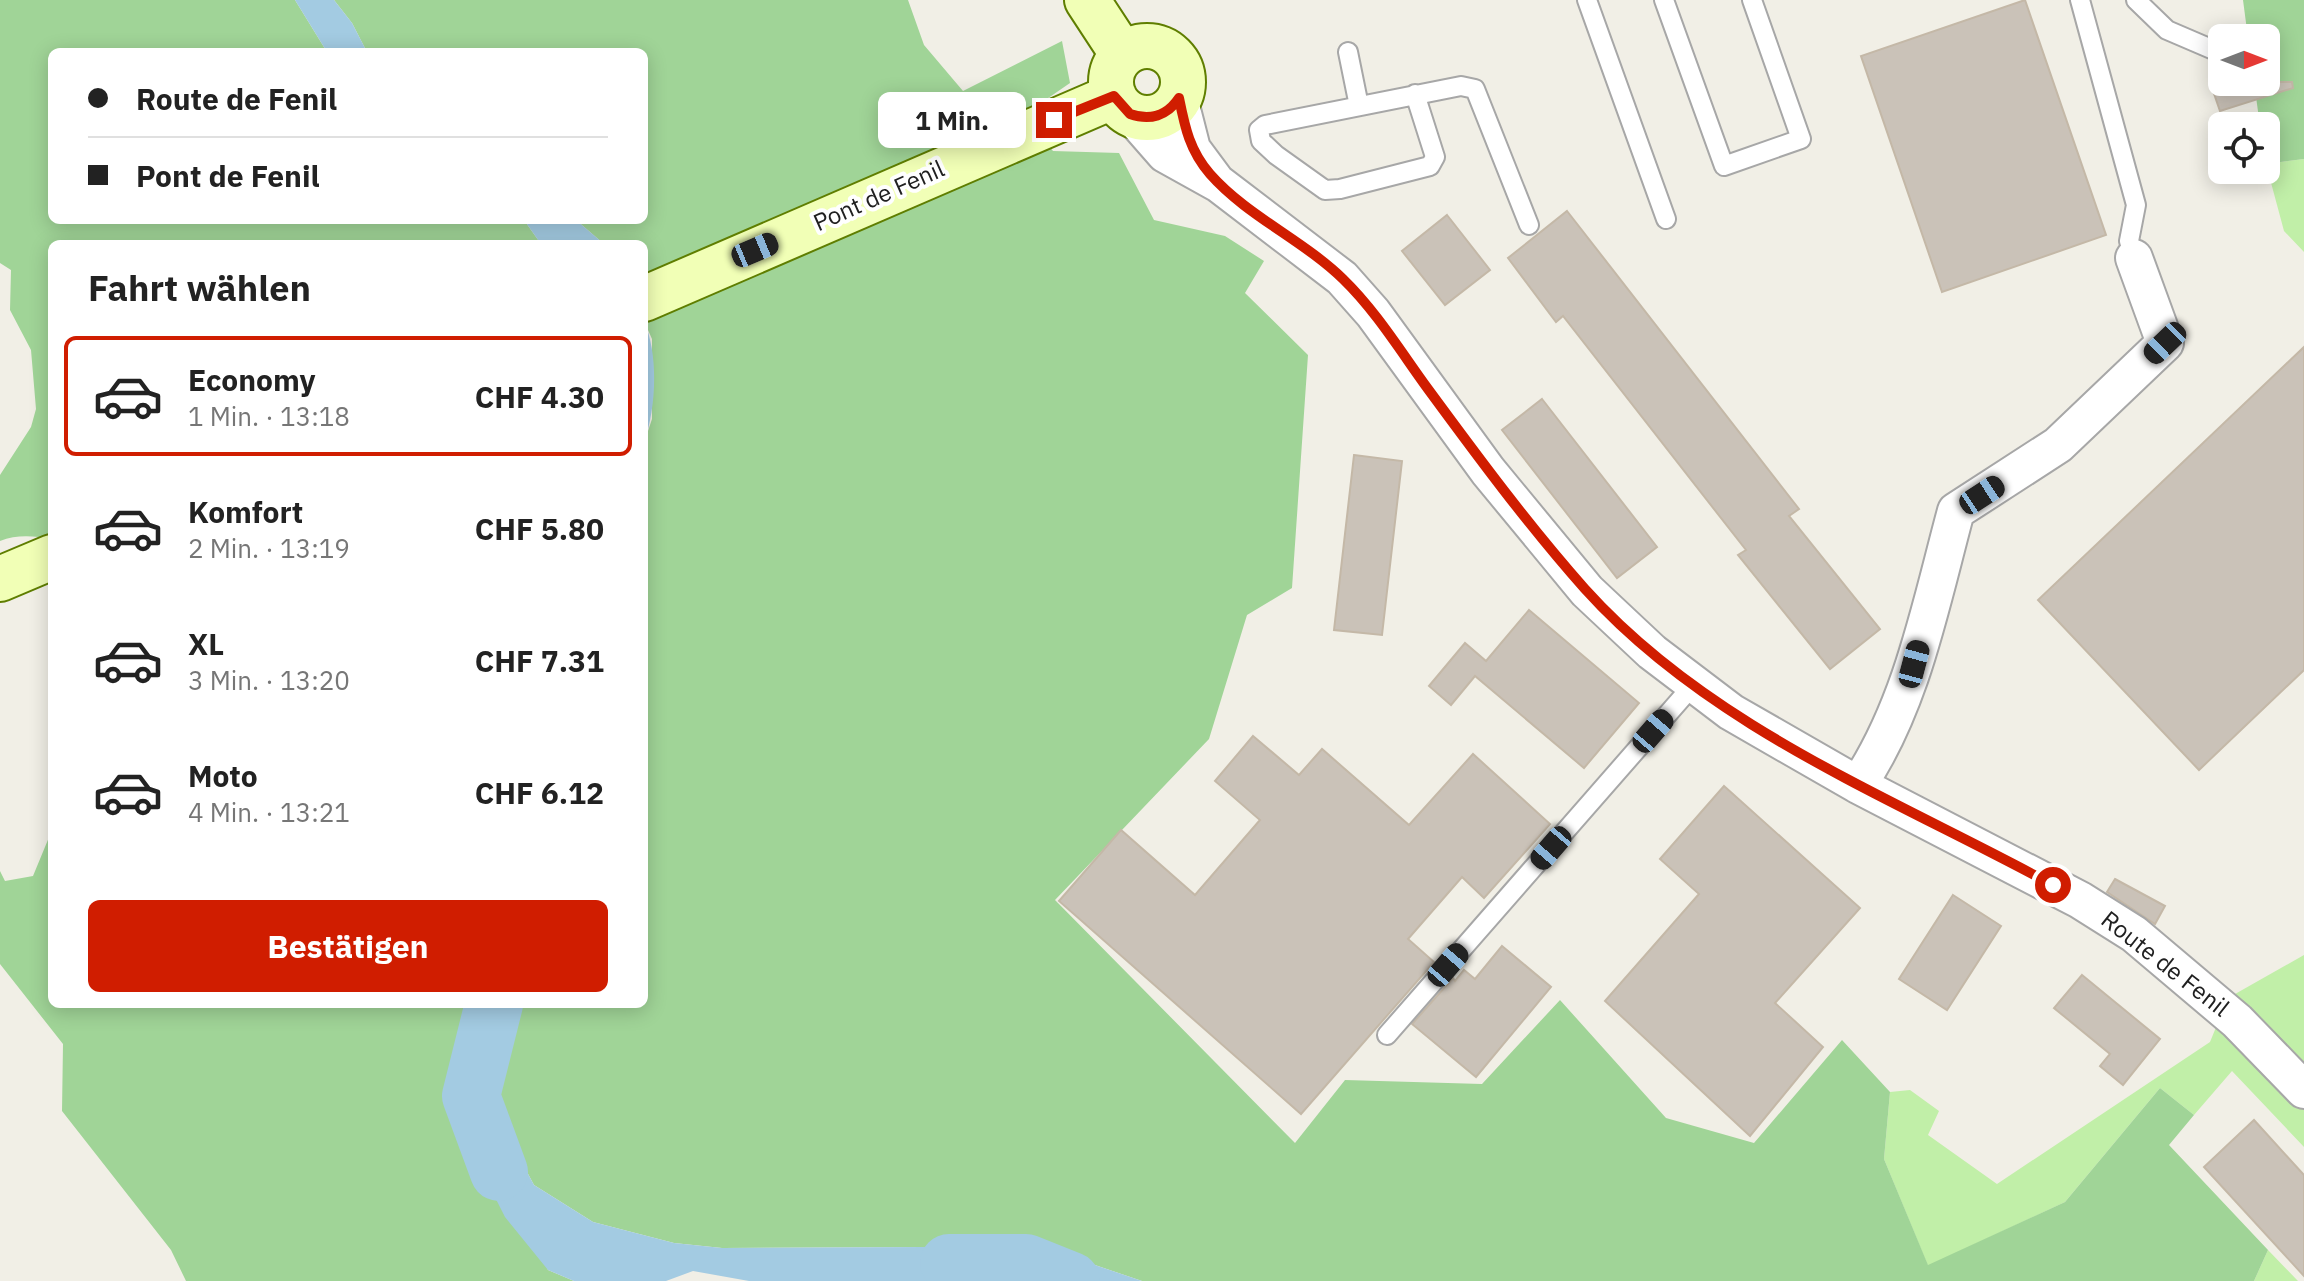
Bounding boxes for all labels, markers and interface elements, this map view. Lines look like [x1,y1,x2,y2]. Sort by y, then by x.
north arrow [2208,24,2280,96]
map controls [2208,24,2280,184]
text: Route de Fenil [136,79,337,118]
callout: 1 Min. [878,92,1026,148]
route end [1036,102,1072,138]
text: 1 Min. [915,103,989,137]
button: locate [2208,112,2280,184]
street label: Pont de Fenil [808,152,949,238]
text: Pont de Fenil [136,156,320,195]
car [728,230,782,270]
text: Fahrt wählen [88,264,311,311]
car [2139,318,2191,368]
icon: car [92,360,164,432]
text: Economy [188,360,316,399]
text: CHF 4.30 [475,377,604,416]
text: 1 Min. · 13:18 [188,399,350,433]
car [1955,472,2009,518]
icon: car [92,492,164,564]
text: Komfort [188,492,303,531]
text: CHF 5.80 [475,509,604,548]
text: 2 Min. · 13:19 [188,531,350,565]
icon: car [92,624,164,696]
text: XL [188,624,224,663]
car [1896,638,1932,690]
text: CHF 7.31 [475,641,604,680]
text: 3 Min. · 13:20 [188,663,350,697]
car [1628,705,1678,757]
icon: car [92,756,164,828]
text: Moto [188,756,258,795]
text: CHF 6.12 [475,773,604,812]
text: 4 Min. · 13:21 [188,795,350,829]
car [1526,822,1576,874]
route start [2035,867,2071,903]
button: Bestätigen [88,900,608,992]
street label: Route de Fenil [2095,903,2236,1023]
car [1423,939,1473,991]

